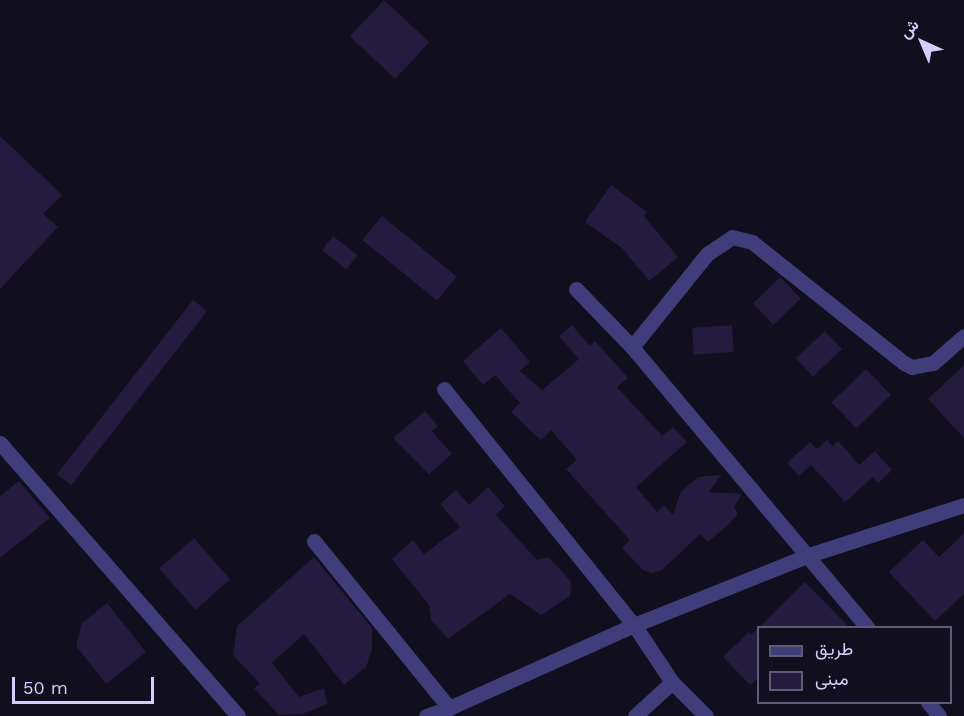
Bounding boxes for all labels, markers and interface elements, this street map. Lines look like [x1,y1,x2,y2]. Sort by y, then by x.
north arrow [892,12,952,72]
text: ش [896,15,923,42]
legend [757,626,952,704]
text: طريق [815,638,853,659]
scale bar [15,665,158,703]
text: مبنى [815,668,849,689]
text: 50 m [23,677,68,698]

